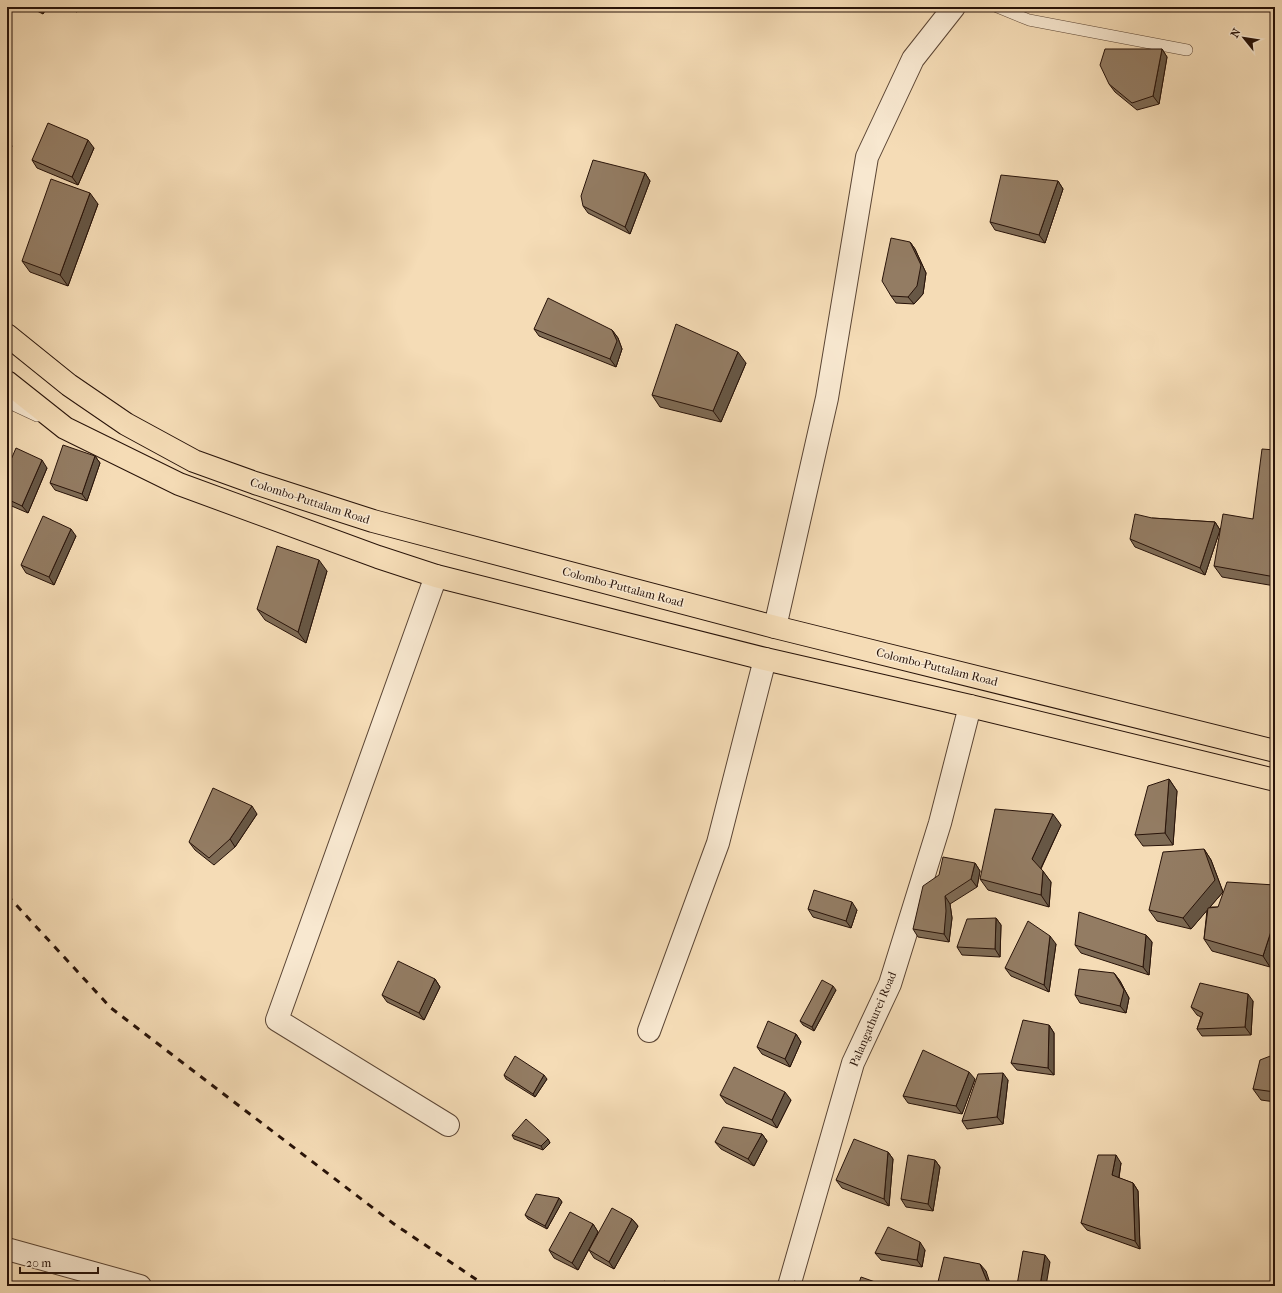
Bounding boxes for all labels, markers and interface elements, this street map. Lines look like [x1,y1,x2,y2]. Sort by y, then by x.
north arrow [1224,18,1264,58]
text: N [1228,26,1244,40]
street label: Colombo-Puttalam Road [248,475,372,527]
street label: Colombo-Puttalam Road [561,564,686,610]
street label: Colombo-Puttalam Road [875,645,1000,689]
street label: Palangathurei Road [847,969,900,1069]
scale bar [20,1249,98,1275]
text: 20 m [26,1256,51,1270]

